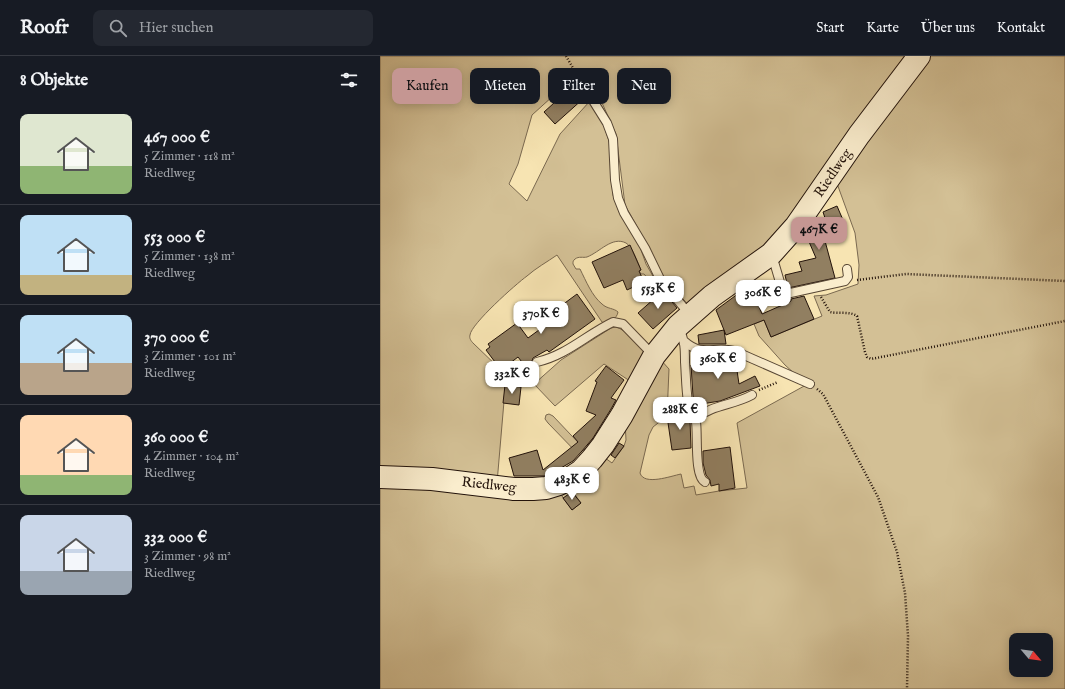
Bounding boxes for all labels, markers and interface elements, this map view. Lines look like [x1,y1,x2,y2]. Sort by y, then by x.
search box [93,10,373,46]
text: Roofr [20,16,69,40]
icon: search [107,17,129,39]
text: Hier suchen [139,18,213,37]
text: Start [816,19,844,37]
text: Karte [866,19,899,37]
text: Über uns [921,19,975,37]
text: Kontakt [997,19,1045,37]
chip: Kaufen [392,68,462,104]
chip: Mieten [470,68,540,104]
chip: Filter [548,68,609,104]
chip: Neu [617,68,671,104]
icon: filters [338,69,360,91]
text: 8 Objekte [20,70,88,91]
text: 467 000 € [144,127,210,148]
icon: home [52,130,100,178]
street label: Riedlweg [810,145,856,201]
text: 5 Zimmer · 118 m² [144,148,235,165]
text: Riedlweg [144,165,195,182]
pin: 467K € [786,217,852,251]
text: 467K € [800,221,838,238]
text: 553 000 € [144,227,205,248]
icon: home [52,231,100,279]
text: 5 Zimmer · 138 m² [144,248,235,265]
text: Riedlweg [144,265,195,282]
pin: 553K € [625,276,691,310]
text: 553K € [641,280,675,297]
pin: 306K € [730,280,796,314]
text: 306K € [745,284,781,301]
pin: 370K € [508,301,574,335]
text: 370K € [522,305,560,322]
text: 370 000 € [144,327,209,348]
icon: home [52,331,100,379]
pin: 360K € [685,346,751,380]
text: 3 Zimmer · 101 m² [144,348,236,365]
text: 360K € [700,350,736,367]
pin: 332K € [479,361,545,395]
text: Riedlweg [144,365,195,382]
text: 332K € [494,365,530,382]
pin: 288K € [647,397,713,431]
text: 288K € [662,401,698,418]
text: 360 000 € [144,427,208,448]
icon: home [52,431,100,479]
text: 4 Zimmer · 104 m² [144,448,239,465]
text: Riedlweg [144,465,195,482]
pin: 483K € [539,467,605,501]
text: 483K € [554,471,590,488]
street label: Riedlweg [461,473,518,497]
text: 332 000 € [144,527,207,548]
icon: home [52,531,100,579]
text: 3 Zimmer · 98 m² [144,548,231,565]
text: Riedlweg [144,565,195,582]
north arrow [1009,633,1053,677]
map controls [1009,633,1053,677]

